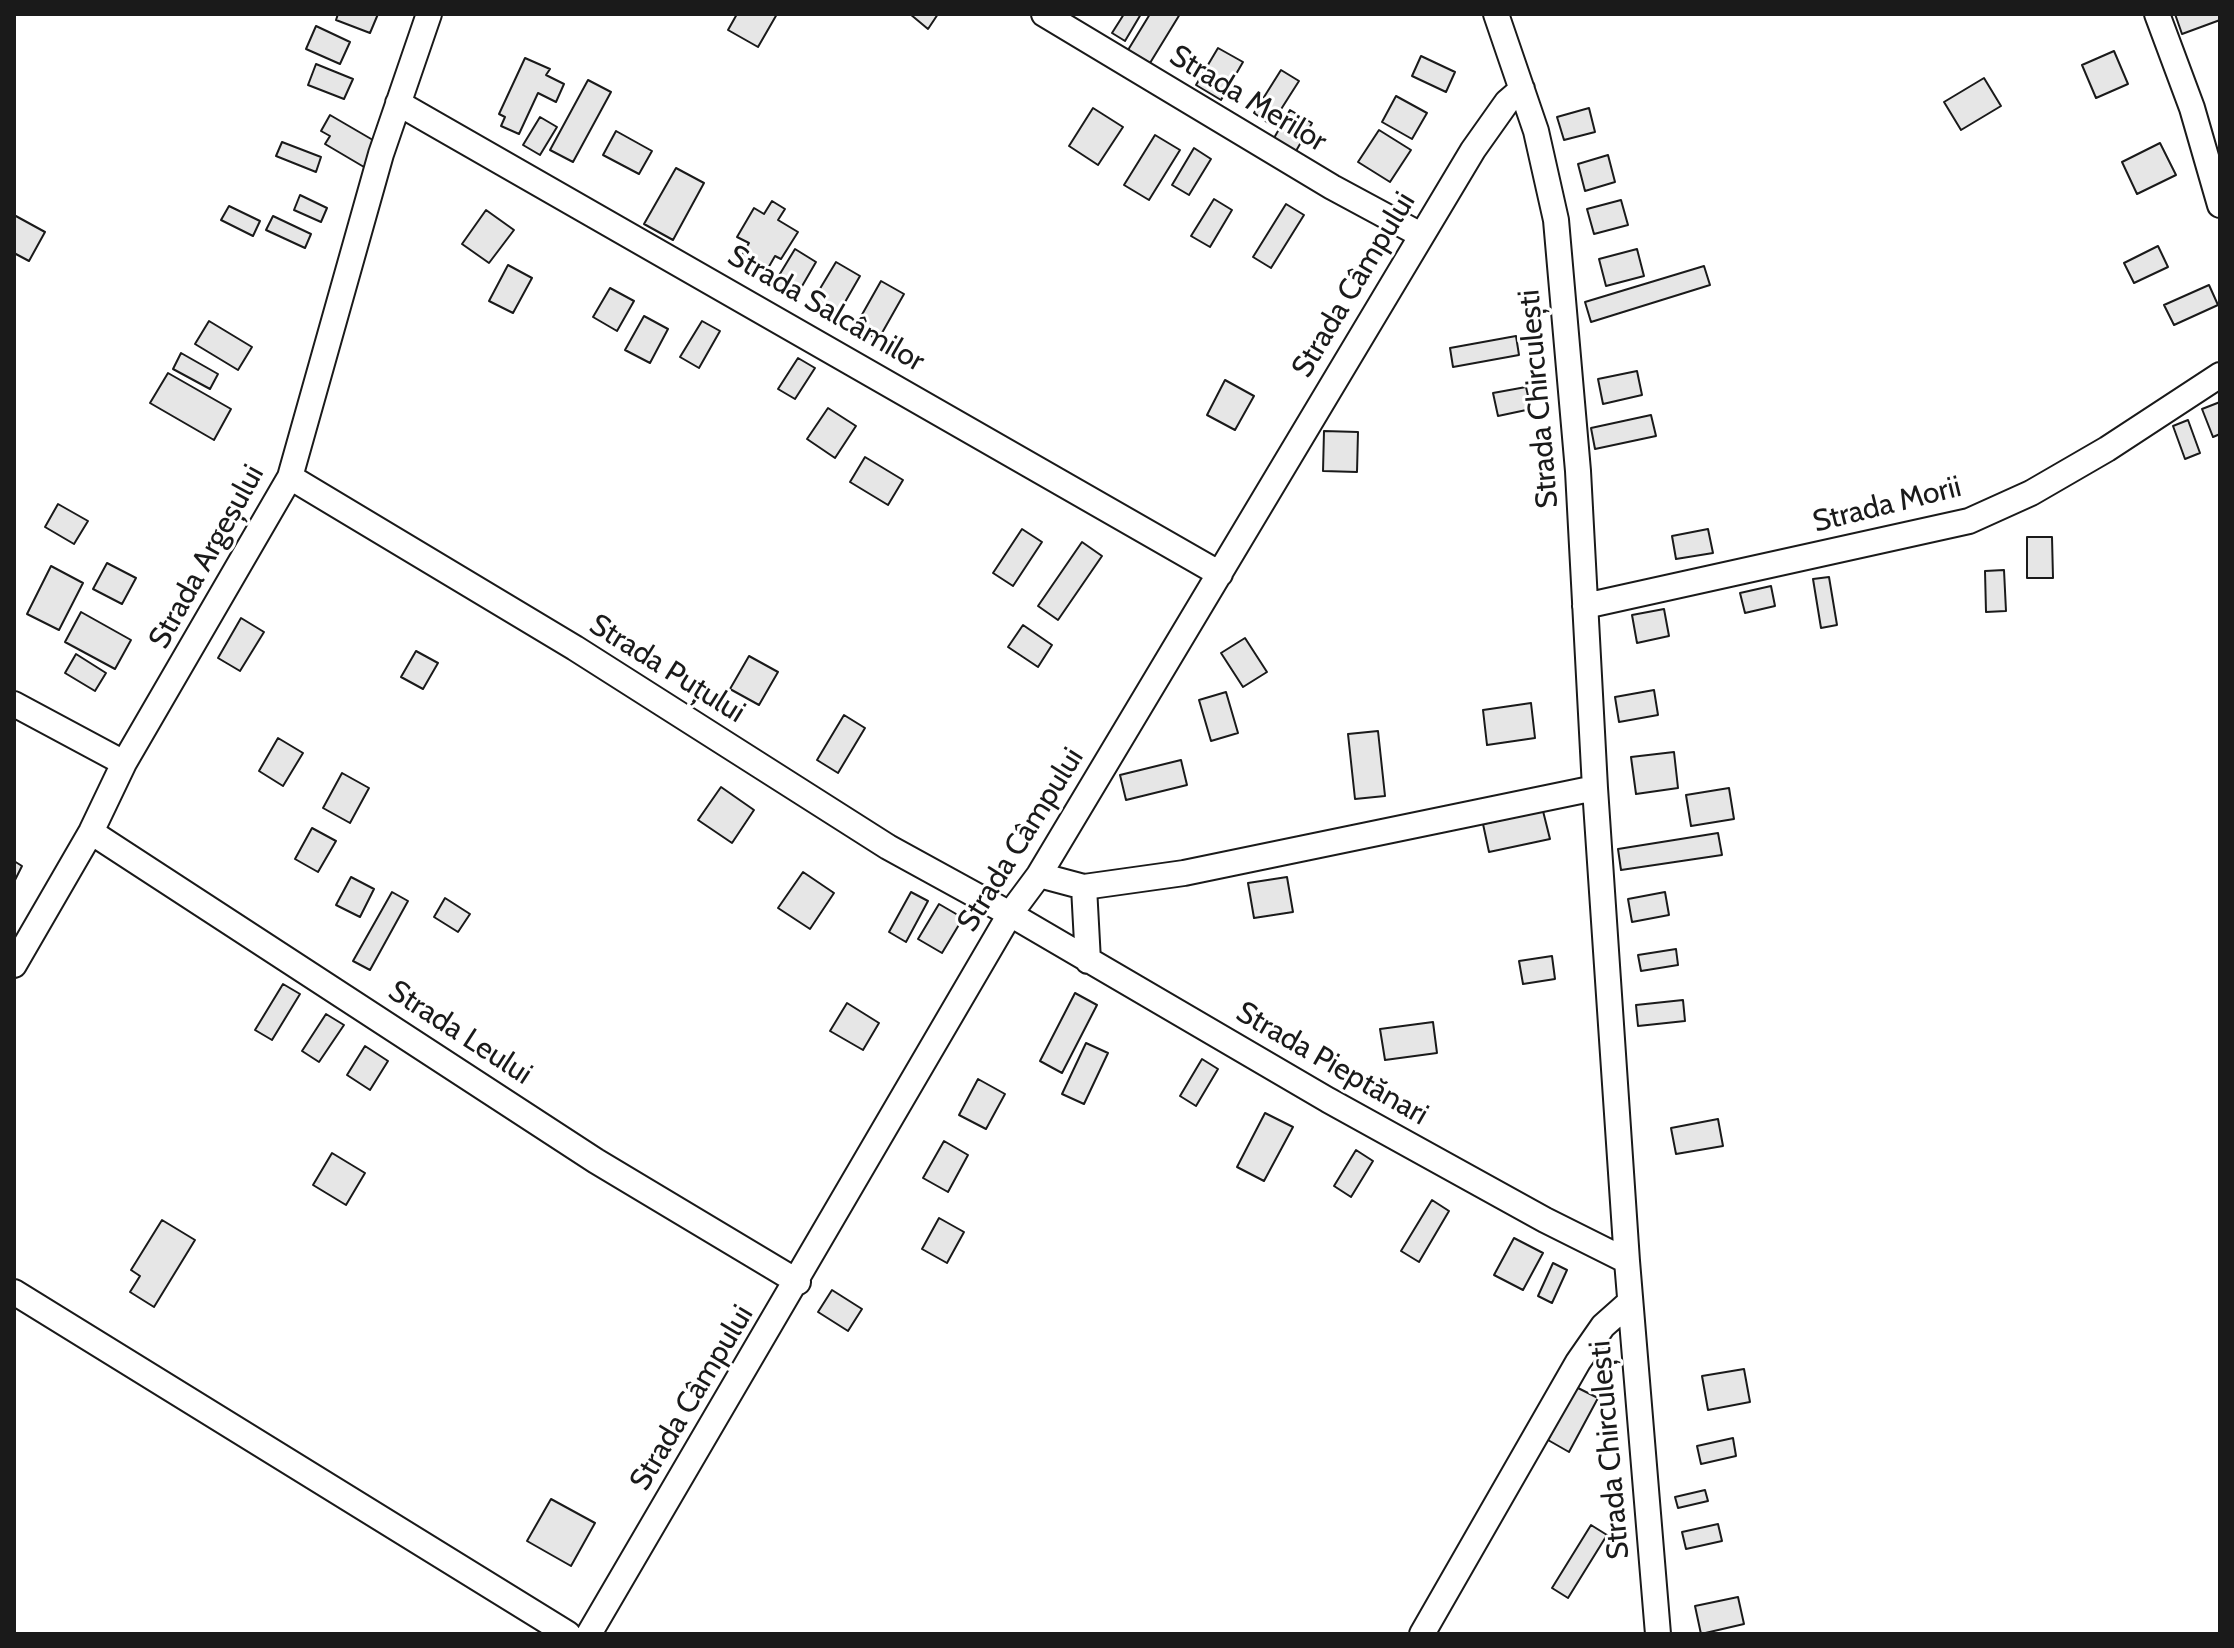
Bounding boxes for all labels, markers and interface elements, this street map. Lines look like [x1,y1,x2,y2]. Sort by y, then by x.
street label: Strada Merilor [1163,38,1333,160]
street label: Strada Câmpului [1285,186,1423,384]
street label: Strada Salcâmilor [721,238,931,380]
street label: Strada Chirculești [1512,288,1566,510]
street label: Strada Argeșului [142,459,272,655]
street label: Strada Morii [1809,469,1965,541]
street label: Strada Puțului [583,607,751,731]
street label: Strada Câmpului [950,742,1092,938]
street label: Strada Leului [382,973,538,1093]
street label: Strada Pieptănari [1230,995,1434,1133]
street label: Strada Câmpului [623,1299,761,1497]
street label: Strada Chirculești [1583,1339,1637,1561]

